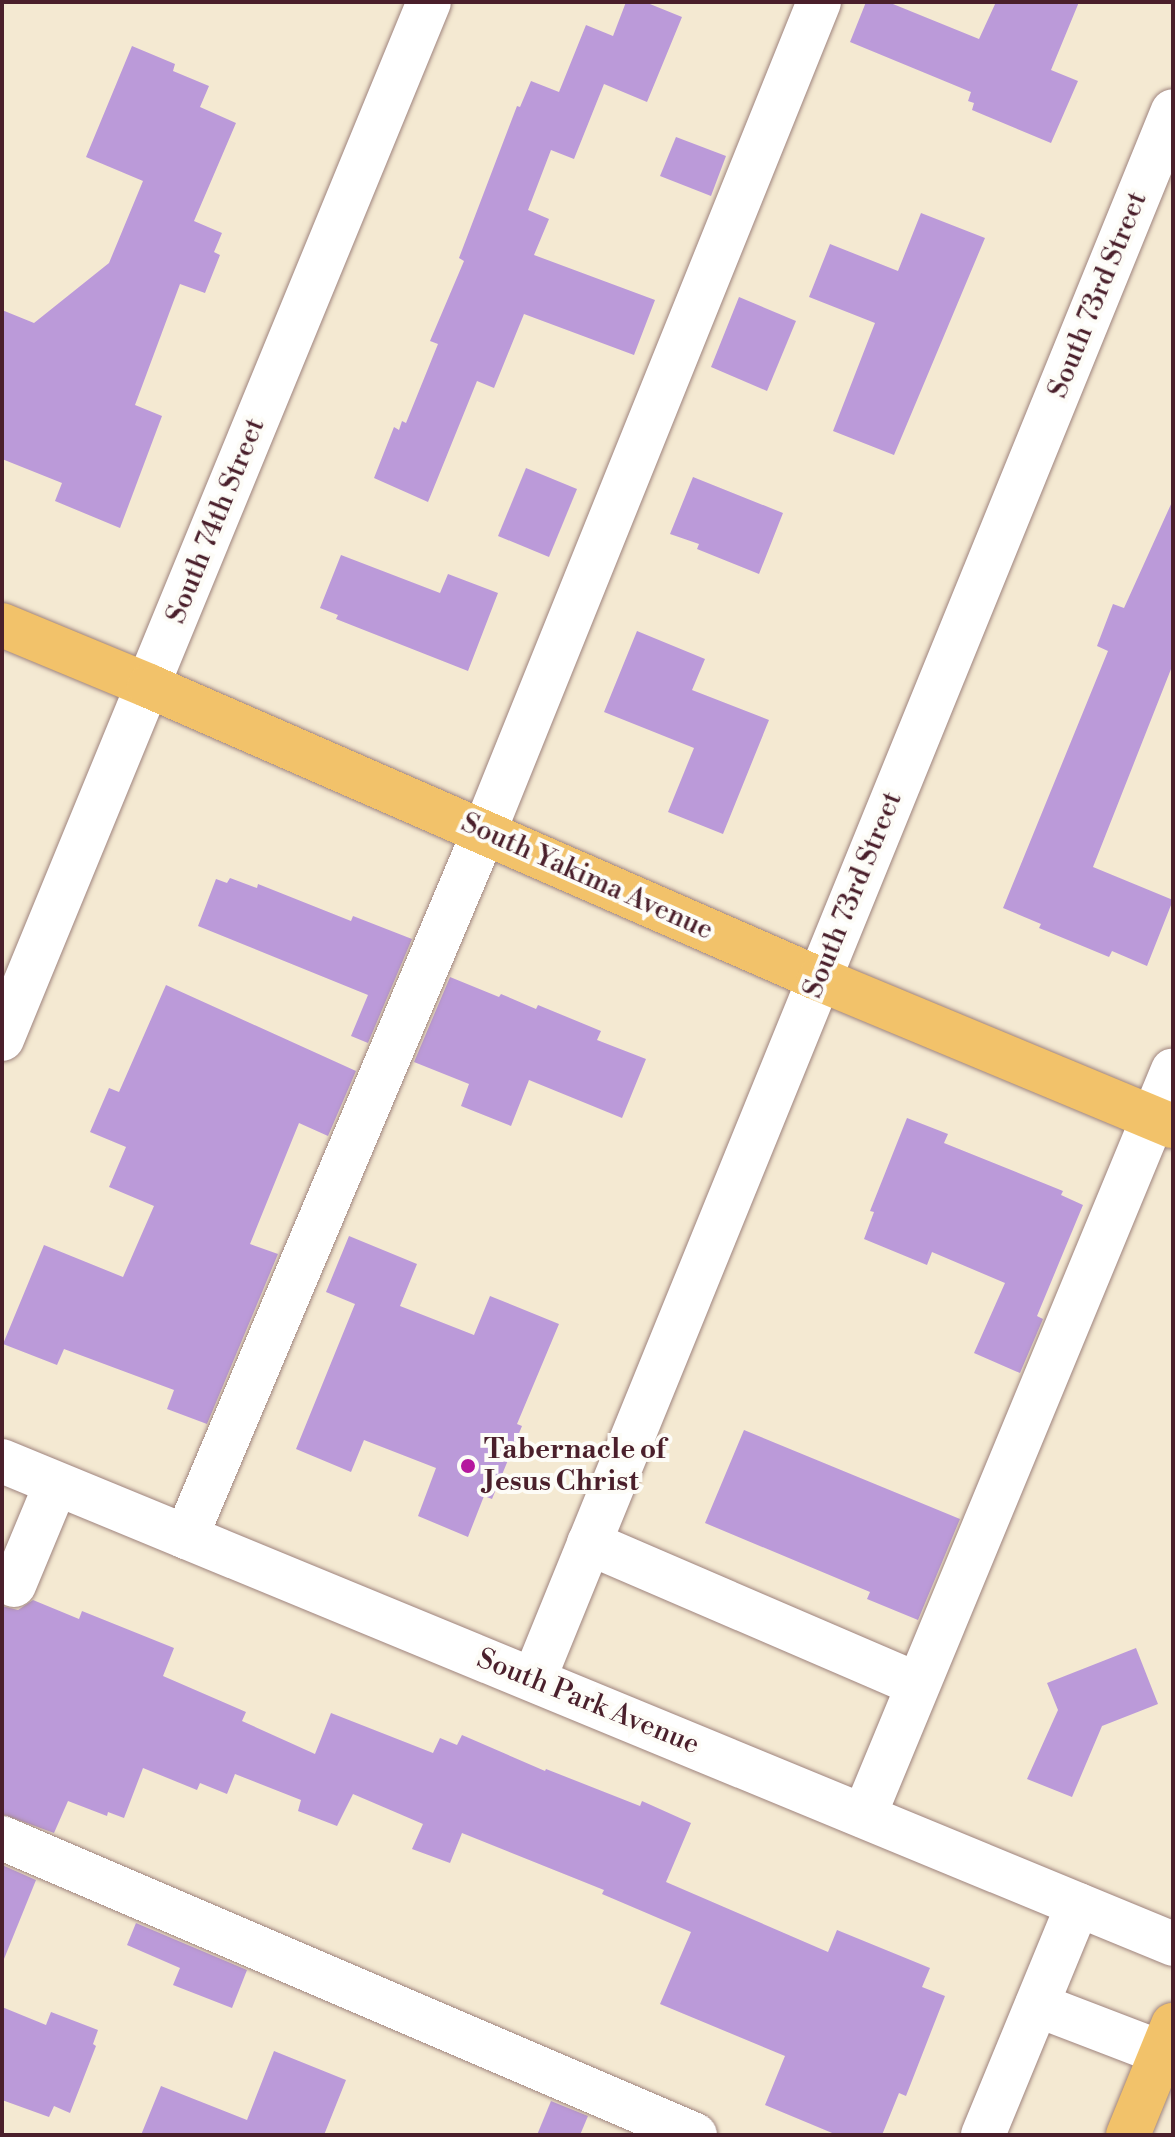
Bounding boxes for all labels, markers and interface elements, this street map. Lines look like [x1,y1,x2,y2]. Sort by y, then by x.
street label: South 73rd Street [1041,187,1155,403]
street label: South 74th Street [160,413,272,629]
street label: South 73rd Street [796,787,910,1003]
street label: South Yakima Avenue [456,806,718,948]
place label: Tabernacle of Jesus Christ [484,1433,665,1499]
marker: Tabernacle of Jesus Christ [459,1457,477,1475]
street label: South Park Avenue [472,1642,704,1762]

